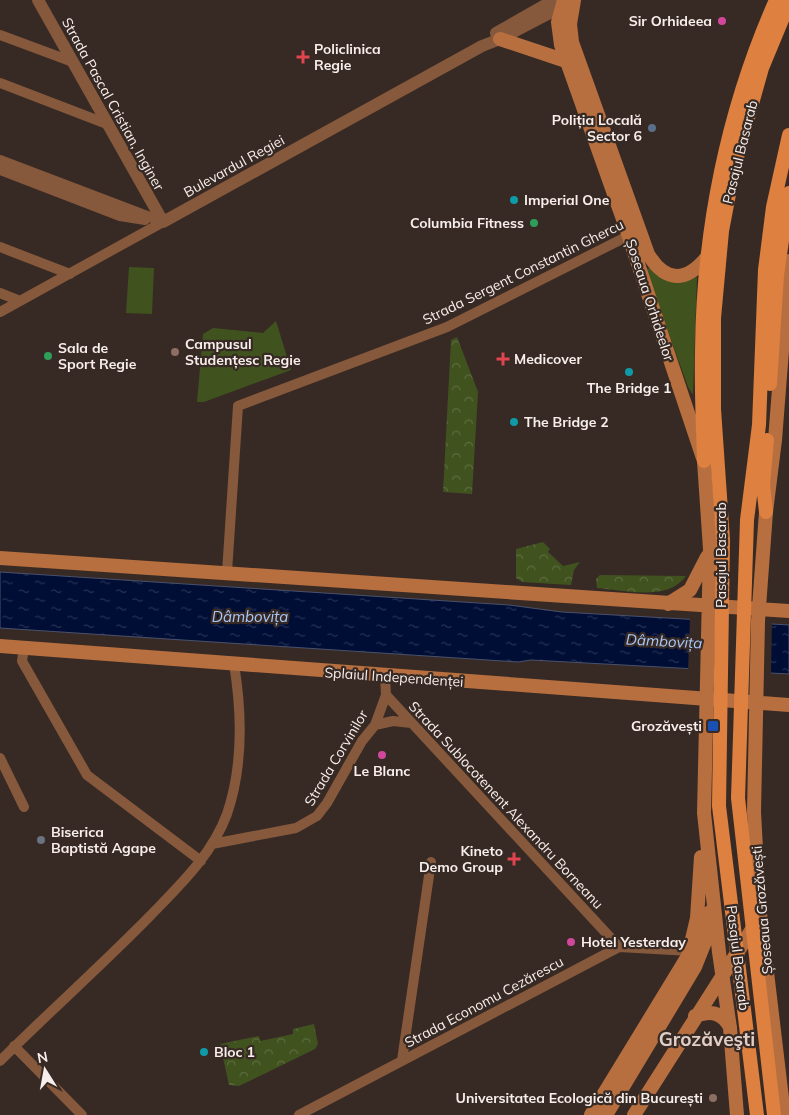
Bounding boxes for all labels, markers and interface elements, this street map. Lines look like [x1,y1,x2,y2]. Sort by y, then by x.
place label: Sir Orhideea [629,12,712,30]
street label: Strada Pascal Cristian, Inginer [58,14,169,194]
marker: Sir Orhideea [716,15,728,27]
place label: Policlinica Regie [314,40,381,74]
marker: Policlinica Regie [296,50,310,64]
street label: Pasajul Basarab [718,98,762,206]
place label: Poliția Locală Sector 6 [552,111,642,145]
marker: Poliția Locală Sector 6 [646,122,658,134]
street label: Bulevardul Regiei [180,131,288,201]
place label: Imperial One [524,191,610,209]
marker: Imperial One [508,194,520,206]
place label: Columbia Fitness [410,214,524,232]
street label: Strada Sergent Constantin Ghercu [420,215,626,329]
marker: Columbia Fitness [528,217,540,229]
street label: Șoseaua Orhideelor [622,237,679,364]
place label: Campusul Studențesc Regie [185,335,301,369]
place label: Sala de Sport Regie [58,339,137,373]
marker: Campusul Studențesc Regie [169,346,181,358]
marker: Sala de Sport Regie [42,350,54,362]
place label: Medicover [514,350,582,368]
marker: Medicover [496,352,510,366]
marker: The Bridge 1 [623,366,635,378]
place label: The Bridge 1 [587,379,671,397]
place label: The Bridge 2 [524,413,609,431]
marker: The Bridge 2 [508,416,520,428]
street label: Pasajul Basarab [712,502,730,608]
water label: Dâmbovița [212,607,288,626]
water label: Dâmbovița [625,630,703,652]
street label: Splaiul Independenței [324,663,464,691]
street label: Strada Sublocotenent Alexandru Borneanu [405,697,607,913]
street label: Strada Corvinilor [300,706,372,809]
place label: Grozăvești [631,717,702,735]
marker: Grozăvești [706,719,720,733]
marker: Le Blanc [376,749,388,761]
place label: Le Blanc [354,762,410,780]
place label: Biserica Baptistă Agape [51,823,156,857]
marker: Biserica Baptistă Agape [35,834,47,846]
place label: Kineto Demo Group [419,842,503,876]
street label: Șoseaua Grozăvești [747,845,777,975]
marker: Kineto Demo Group [507,852,521,866]
street label: Pasajul Basarab [723,904,753,1012]
place label: Hotel Yesterday [581,933,686,951]
marker: Hotel Yesterday [565,936,577,948]
street label: Strada Economu Cezărescu [401,952,567,1052]
district label: Grozăveşti [659,1027,755,1051]
place label: Bloc 1 [214,1043,255,1061]
north arrow [20,1045,70,1095]
marker: Bloc 1 [198,1046,210,1058]
text: N [36,1047,49,1067]
place label: Universitatea Ecologică din București [456,1089,703,1107]
marker: Universitatea Ecologică din București [707,1092,719,1104]

